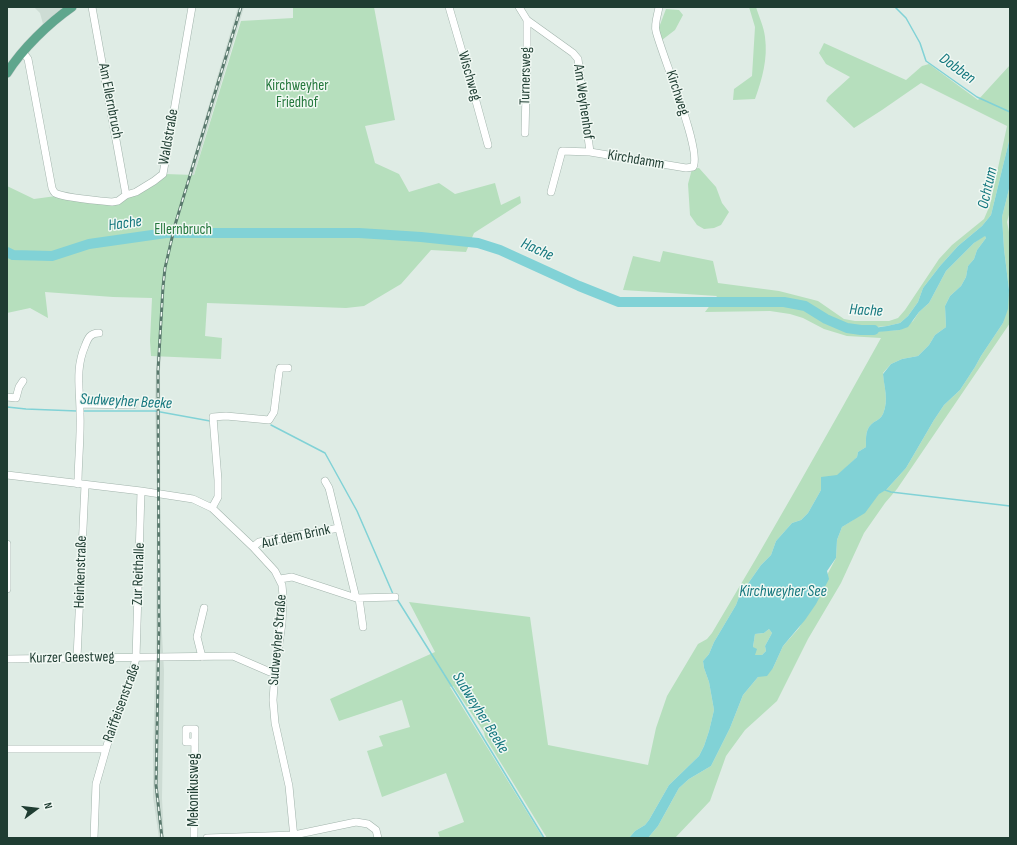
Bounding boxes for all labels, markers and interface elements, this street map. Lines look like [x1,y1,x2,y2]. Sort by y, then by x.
street label: Turnersweg [516,47,536,105]
street label: Wischweg [453,49,485,103]
water label: Dobben [935,49,979,89]
street label: Am Ellernbruch [94,62,126,140]
street label: Am Weyhenhof [569,63,597,141]
street label: Kirchweg [661,68,693,118]
park label: Kirchweyher Friedhof [266,77,328,112]
street label: Waldstraße [155,108,183,166]
street label: Kirchdamm [606,146,666,174]
water label: Ochtum [974,165,1002,211]
water label: Hache [107,212,143,236]
park label: Ellernbruch [154,221,212,239]
water label: Hache [518,234,556,266]
water label: Hache [849,301,883,321]
water label: Sudweyher Beeke [79,390,173,414]
street label: Auf dem Brink [260,521,332,553]
street label: Heinkenstraße [71,535,91,609]
street label: Zur Reithalle [129,542,149,606]
water label: Kirchweyher See [739,582,827,602]
street label: Sudweyher Straße [265,594,291,686]
street label: Kurzer Geestweg [29,648,115,668]
street label: Raiffeisenstraße [99,661,145,745]
water label: Sudweyher Beeke [447,669,513,757]
street label: Mekonikusweg [185,753,203,827]
north arrow [16,789,56,829]
text: N [41,801,55,810]

